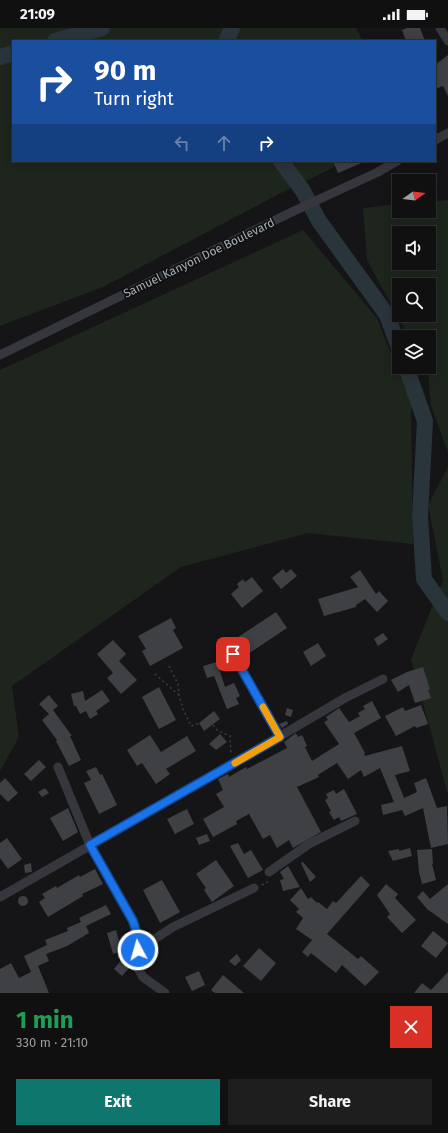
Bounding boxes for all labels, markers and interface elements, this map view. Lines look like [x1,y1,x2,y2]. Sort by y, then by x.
text: 21:09 [20,5,55,23]
text: 90 m [94,54,156,87]
icon: right [28,56,80,108]
text: Turn right [94,88,174,110]
icon: left [171,132,193,154]
icon: ahead [213,132,235,154]
icon: right [255,132,277,154]
north arrow [392,174,436,218]
map controls [392,174,436,374]
street label: Samuel Kanyon Doe Boulevard [121,215,277,301]
button: sound [392,226,436,270]
button: search [392,278,436,322]
button: layers [392,330,436,374]
pin [216,637,250,671]
icon: arrive [222,643,244,665]
position arrow [117,929,159,971]
text: 1 min [16,1006,74,1034]
button: close [390,1006,432,1048]
text: 330 m · 21:10 [16,1035,88,1050]
button: Exit [16,1079,220,1125]
button: Share [228,1079,432,1125]

